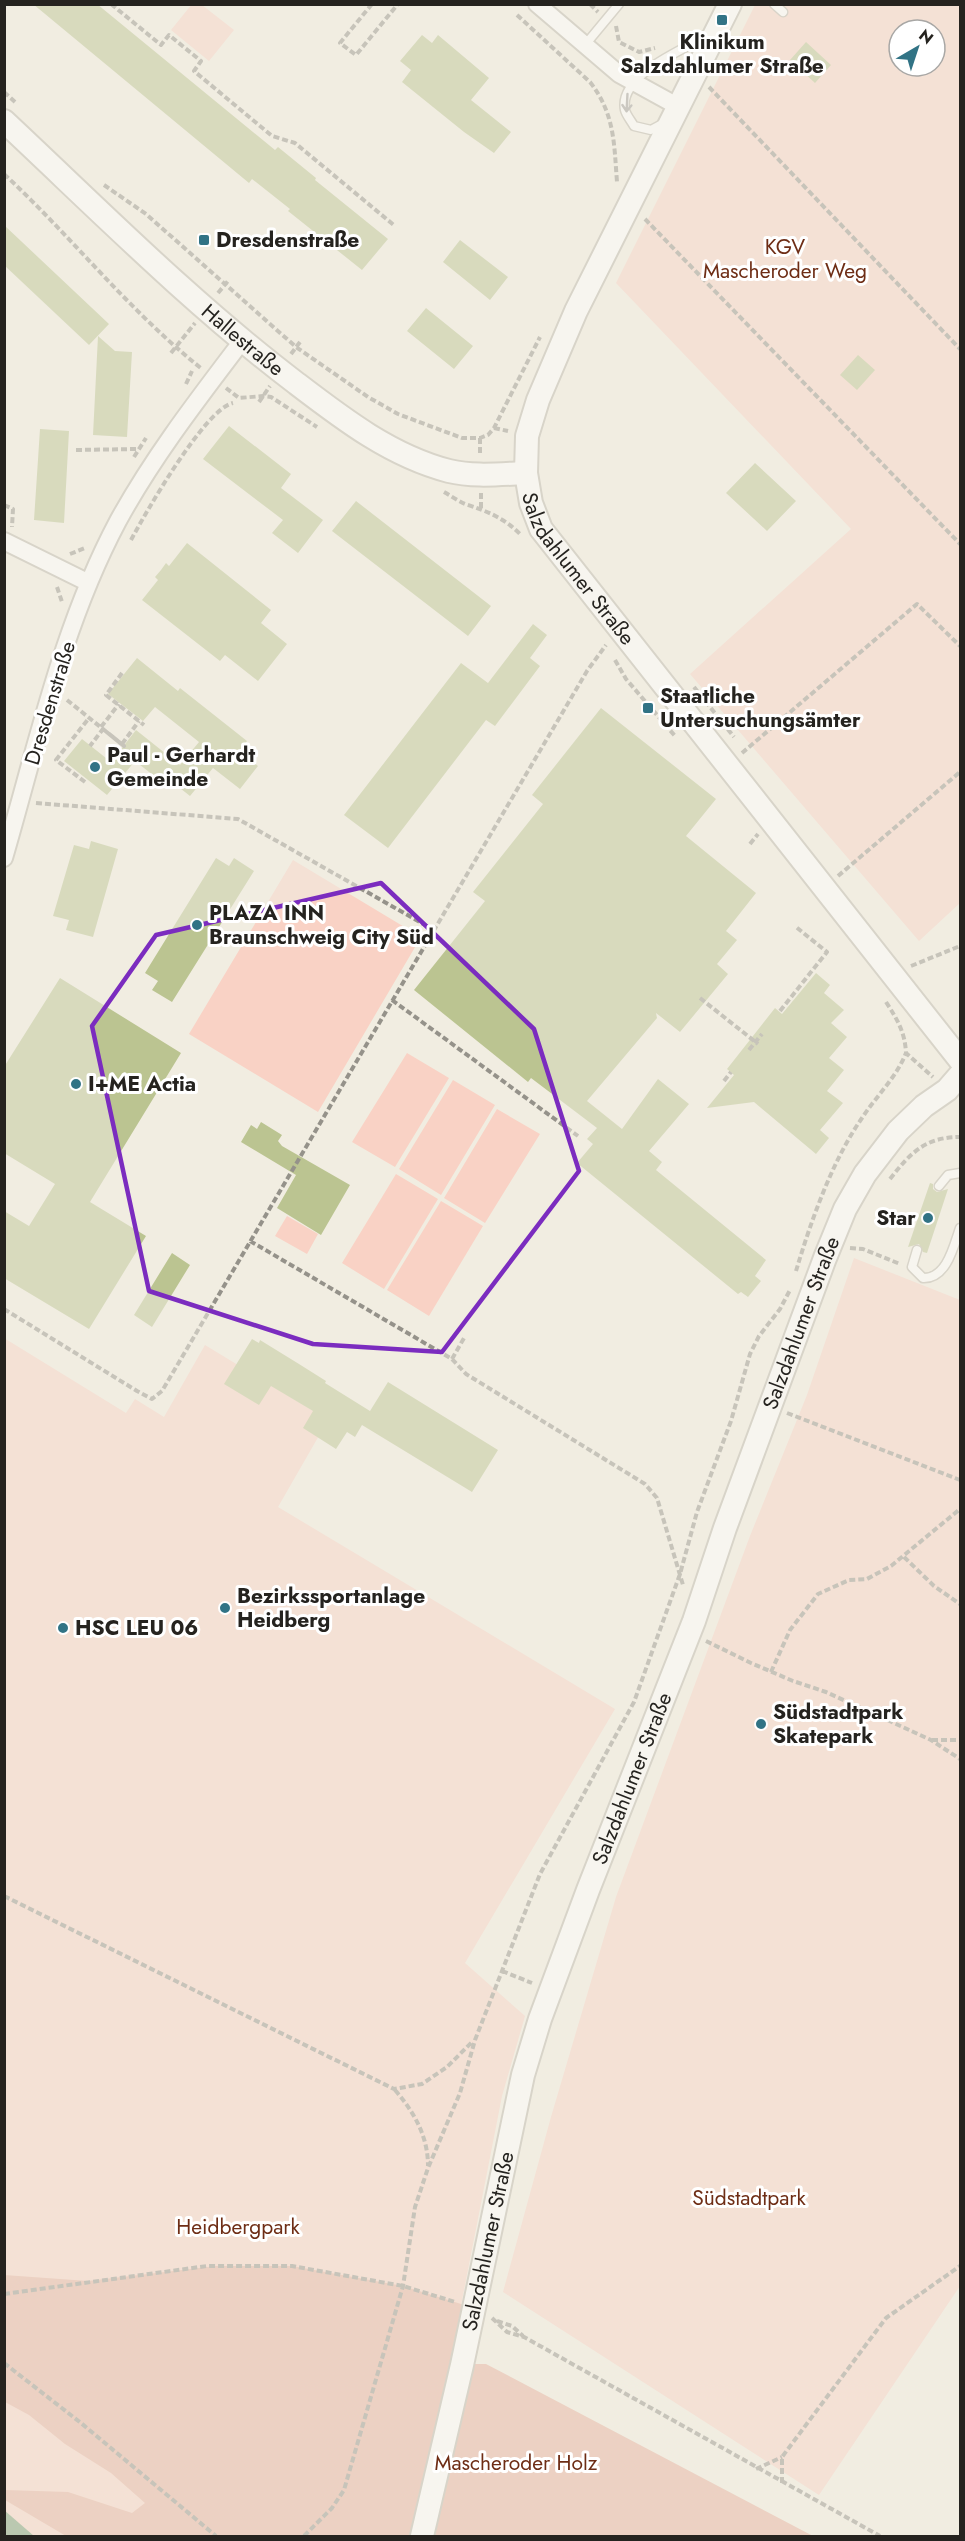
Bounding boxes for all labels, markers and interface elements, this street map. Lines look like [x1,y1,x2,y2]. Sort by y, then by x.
marker: Klinikum Salzdahlumer Straße [715,13,729,27]
north arrow [887,18,947,78]
text: N [914,24,938,50]
place label: Klinikum Salzdahlumer Straße [620,27,824,81]
one-way arrow [621,93,632,112]
place label: Dresdenstraße [216,225,359,255]
park label: KGV Mascheroder Weg [703,232,867,286]
marker: Dresdenstraße [197,233,211,247]
street label: Hallestraße [195,297,290,383]
street label: Salzdahlumer Straße [514,490,642,652]
street label: Dresdenstraße [17,637,83,768]
place label: Staatliche Untersuchungsämter [660,681,861,735]
marker: Staatliche Untersuchungsämter [641,701,655,715]
place label: Paul - Gerhardt Gemeinde [107,740,255,794]
marker: Paul - Gerhardt Gemeinde [88,760,102,774]
place label: PLAZA INN Braunschweig City Süd [209,898,434,952]
marker: PLAZA INN Braunschweig City Süd [190,918,204,932]
place label: I+ME Actia [88,1069,196,1099]
marker: I+ME Actia [69,1077,83,1091]
place label: Star [876,1203,916,1233]
marker: Star [921,1211,935,1225]
street label: Salzdahlumer Straße [755,1232,847,1414]
place label: Bezirkssportanlage Heidberg [237,1581,425,1635]
marker: Bezirkssportanlage Heidberg [218,1601,232,1615]
place label: HSC LEU 06 [75,1613,198,1643]
marker: HSC LEU 06 [56,1621,70,1635]
street label: Salzdahlumer Straße [585,1688,679,1869]
place label: Südstadtpark Skatepark [773,1697,903,1751]
marker: Südstadtpark Skatepark [754,1717,768,1731]
street label: Salzdahlumer Straße [455,2149,522,2334]
park label: Südstadtpark [692,2183,807,2213]
park label: Heidbergpark [176,2212,300,2242]
park label: Mascheroder Holz [434,2448,598,2478]

